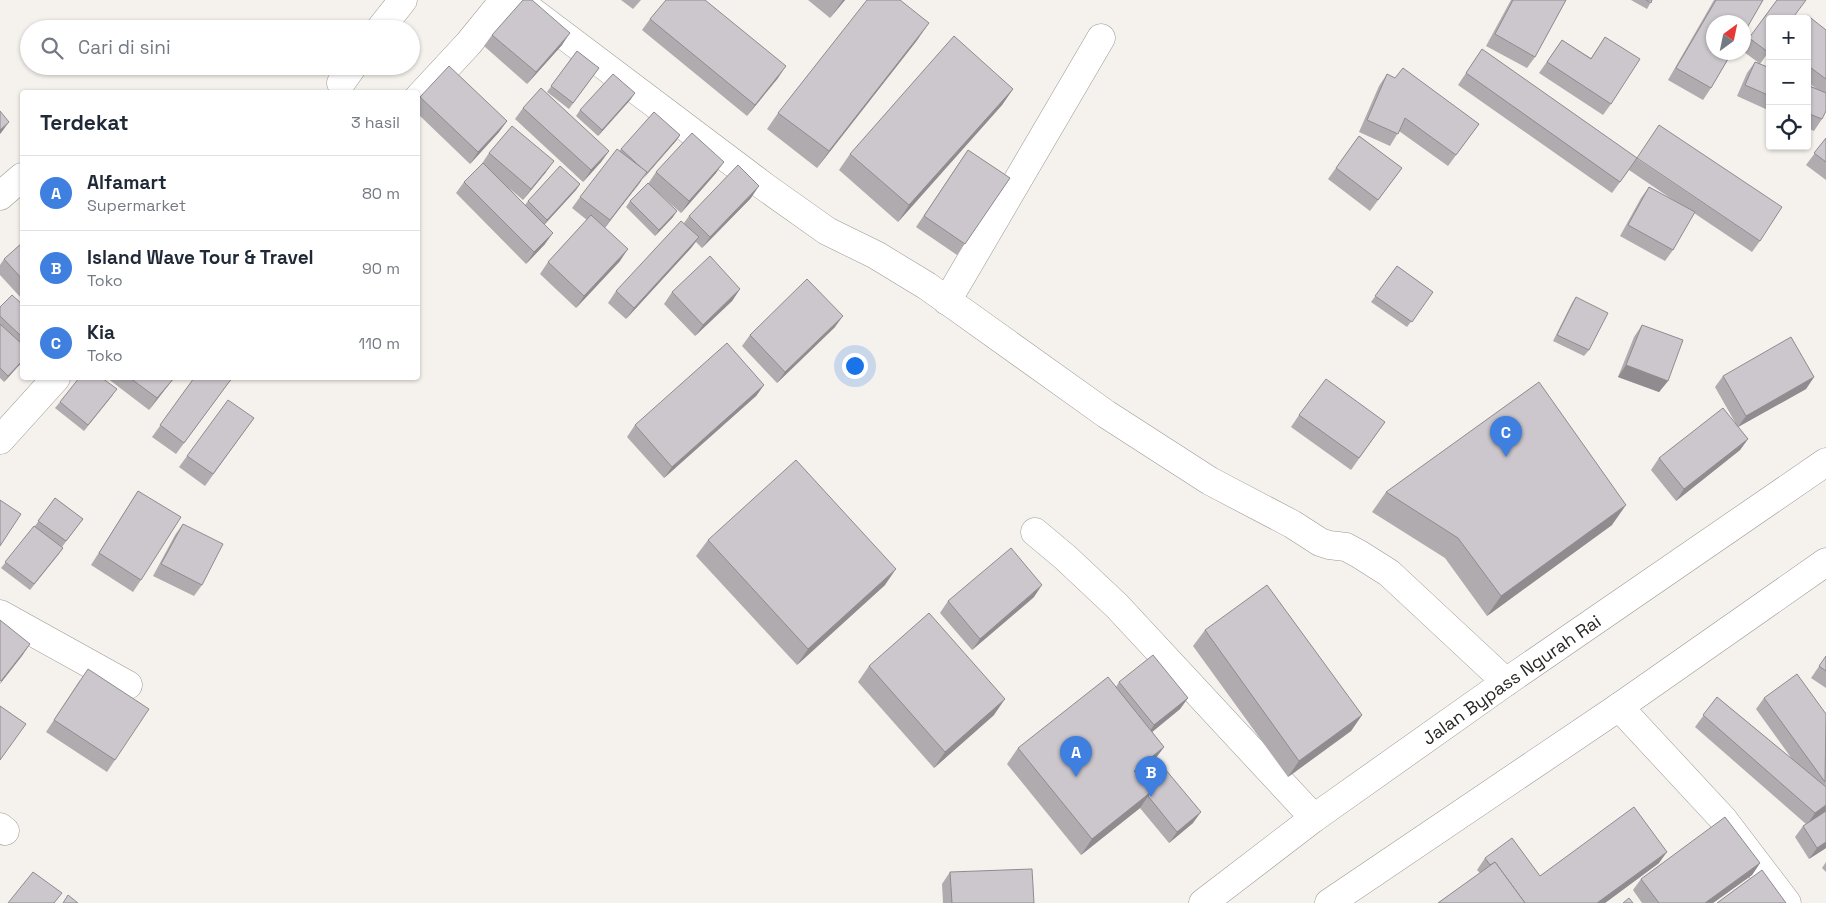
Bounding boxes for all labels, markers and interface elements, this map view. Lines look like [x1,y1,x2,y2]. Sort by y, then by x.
north arrow [1706,15,1751,60]
map controls [1766,15,1811,150]
button: + [1766,15,1811,60]
search box [20,20,420,75]
icon: search [38,34,66,62]
text: Cari di sini [78,35,171,60]
button: − [1766,60,1811,105]
button: locate [1766,105,1811,150]
text: Terdekat [40,109,129,136]
text: 3 hasil [351,112,400,133]
text: Alfamart [87,170,167,195]
text: A [51,183,61,204]
text: 80 m [362,183,400,204]
text: Supermarket [87,195,186,216]
text: Island Wave Tour & Travel [87,245,314,270]
text: B [51,258,61,279]
text: 90 m [362,258,400,279]
text: Toko [87,270,123,291]
text: Kia [87,320,115,345]
text: C [51,333,61,354]
text: 110 m [358,333,400,354]
text: Toko [87,345,123,366]
your location [842,353,868,379]
pin: C [1490,416,1522,457]
street label: Jalan Bypass Ngurah Rai [1417,609,1605,749]
pin: A [1060,736,1092,777]
pin: B [1135,756,1167,797]

